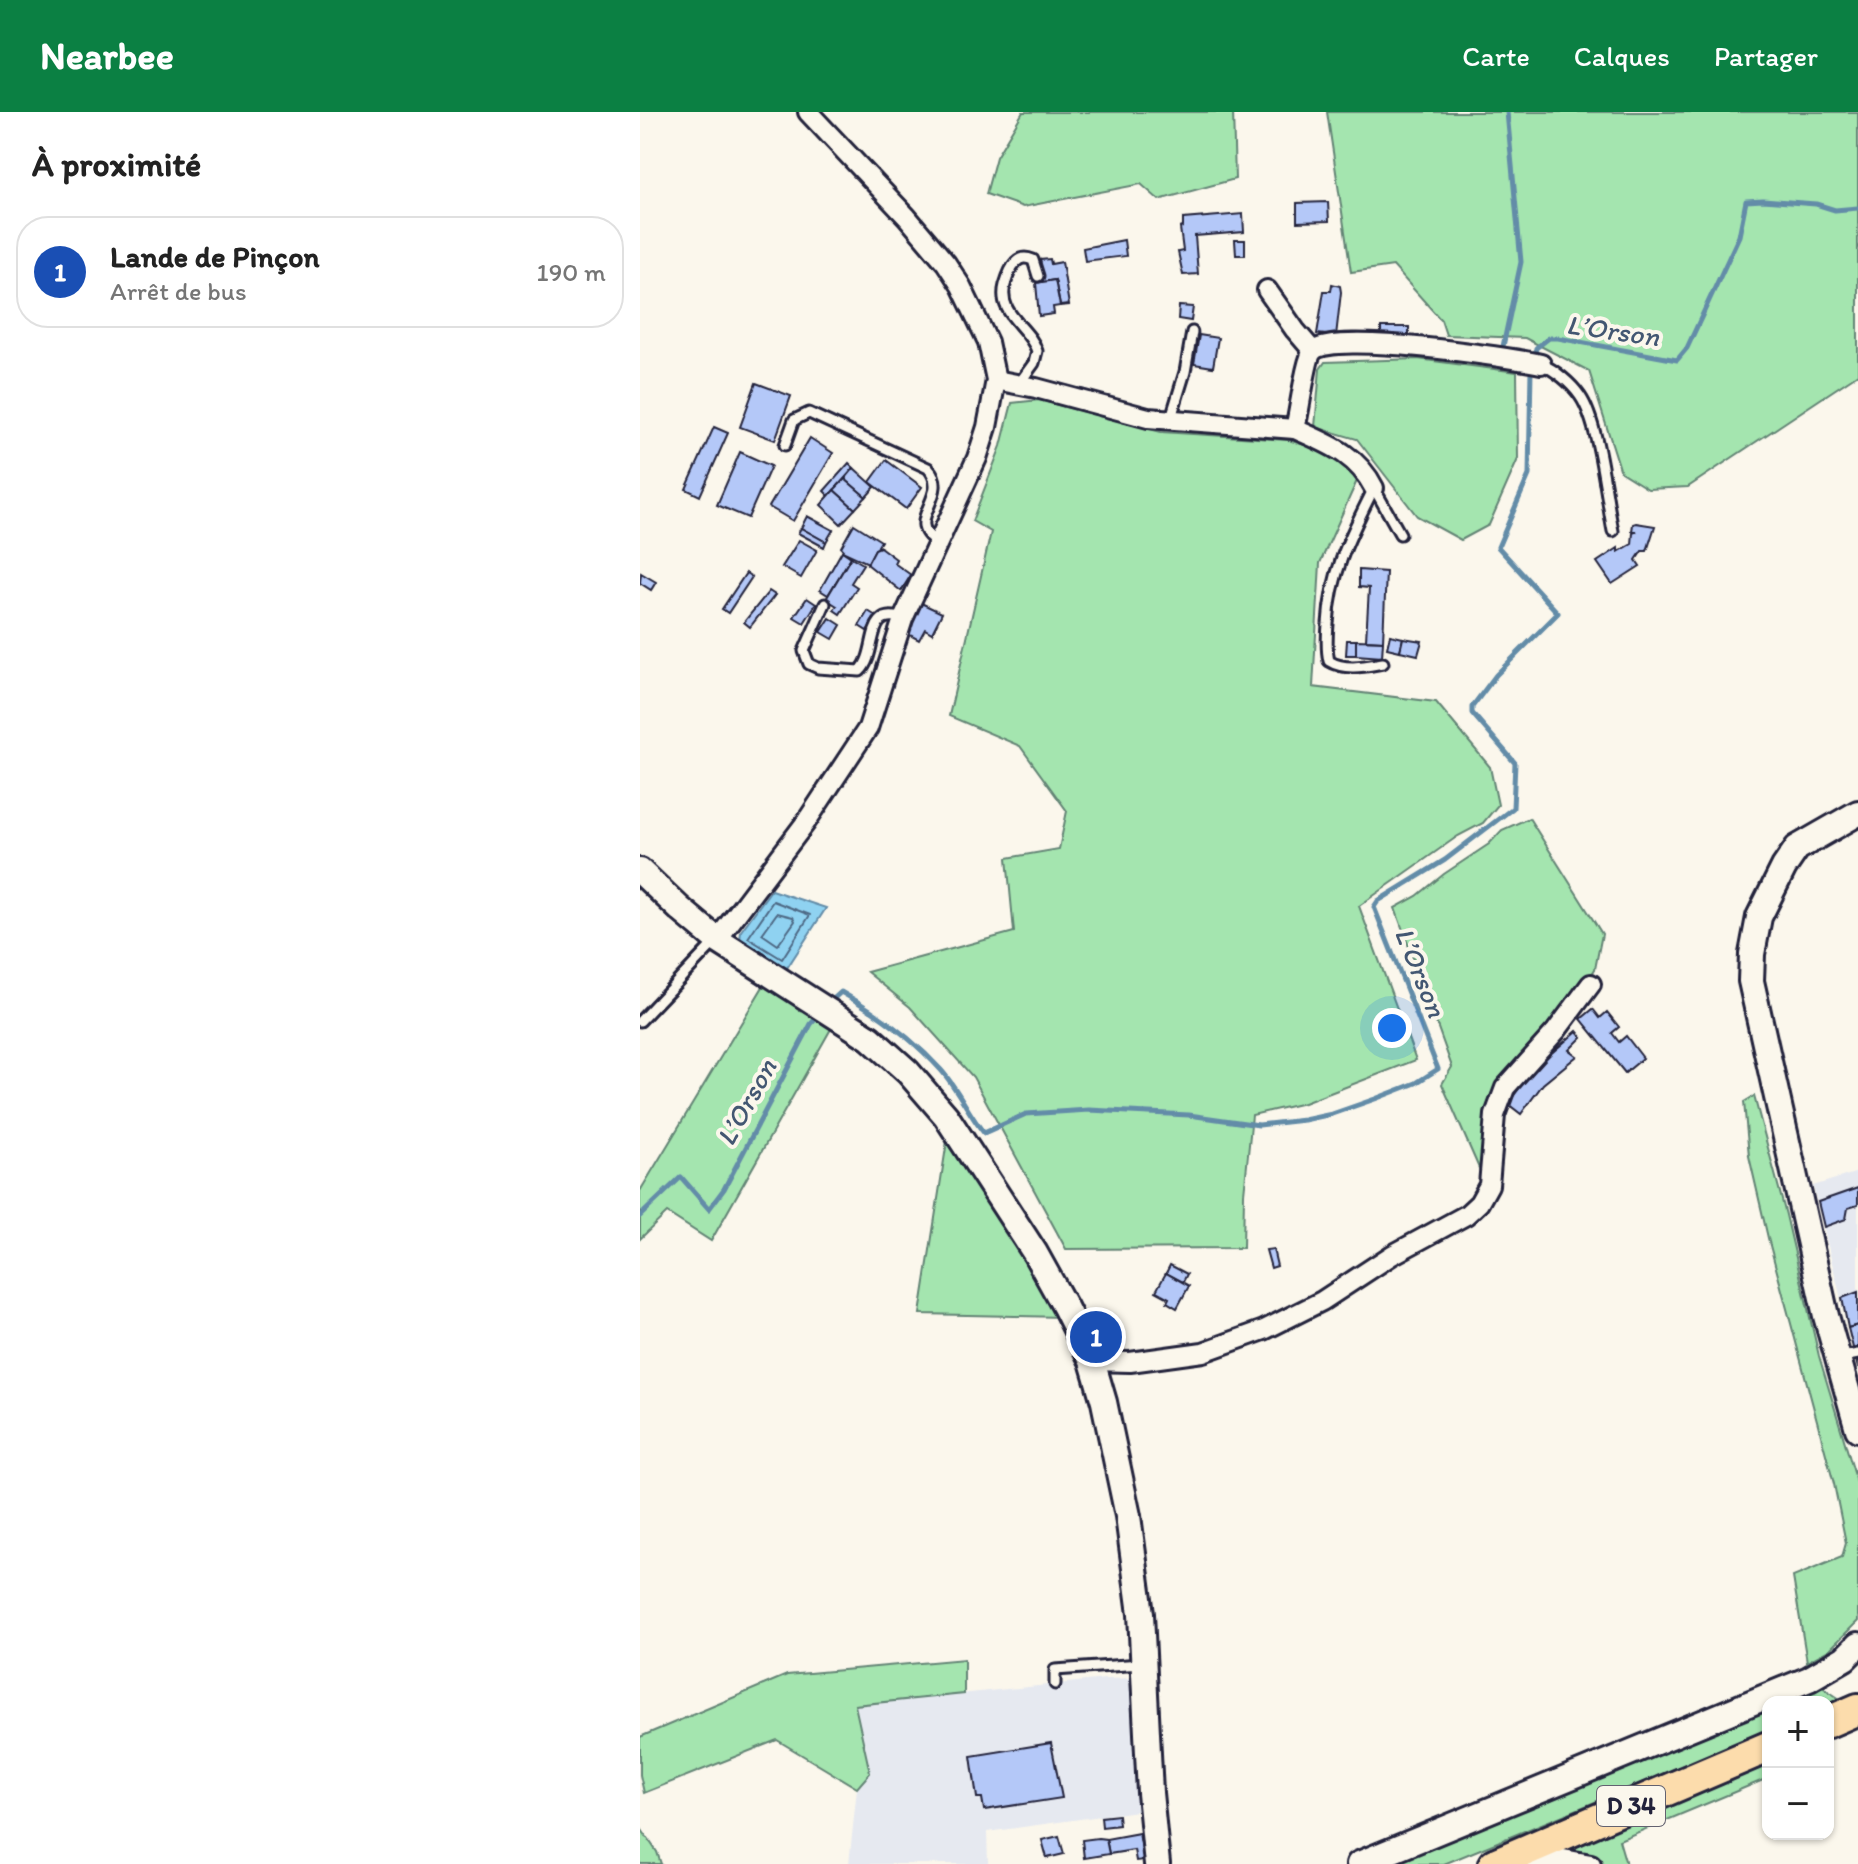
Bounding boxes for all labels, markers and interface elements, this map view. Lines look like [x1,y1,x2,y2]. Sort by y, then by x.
text: Nearbee [40,33,174,79]
text: Carte [1462,39,1530,73]
text: Calques [1574,39,1670,73]
text: Partager [1714,39,1818,73]
text: À proximité [32,144,201,185]
text: Lande de Pinçon [110,238,319,275]
text: 1 [54,256,66,288]
text: 190 m [537,256,606,288]
text: Arrêt de bus [110,275,247,307]
water label: L’Orson [1564,307,1663,354]
water label: L’Orson [1388,922,1455,1023]
your location [1372,1008,1412,1048]
water label: L’Orson [708,1052,784,1151]
pin: 1 [1070,1307,1122,1367]
map controls [1762,1696,1834,1840]
button: + [1762,1696,1834,1768]
button: − [1762,1768,1834,1840]
road number: D 34 [1597,1786,1665,1826]

